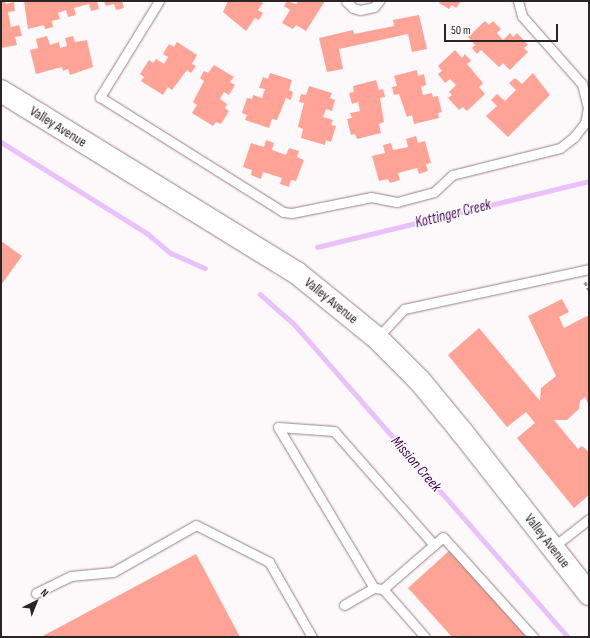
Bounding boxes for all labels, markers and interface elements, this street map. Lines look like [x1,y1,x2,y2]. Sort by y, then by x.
scale bar [446,16,560,42]
text: 50 m [451,23,471,38]
street label: Valley Avenue [26,103,90,151]
water label: Kottinger Creek [413,196,493,232]
street label: Valley Avenue [301,274,361,328]
water label: Mission Creek [387,433,445,495]
street label: Valley Avenue [521,511,573,571]
north arrow [16,582,56,622]
text: N [38,586,51,600]

